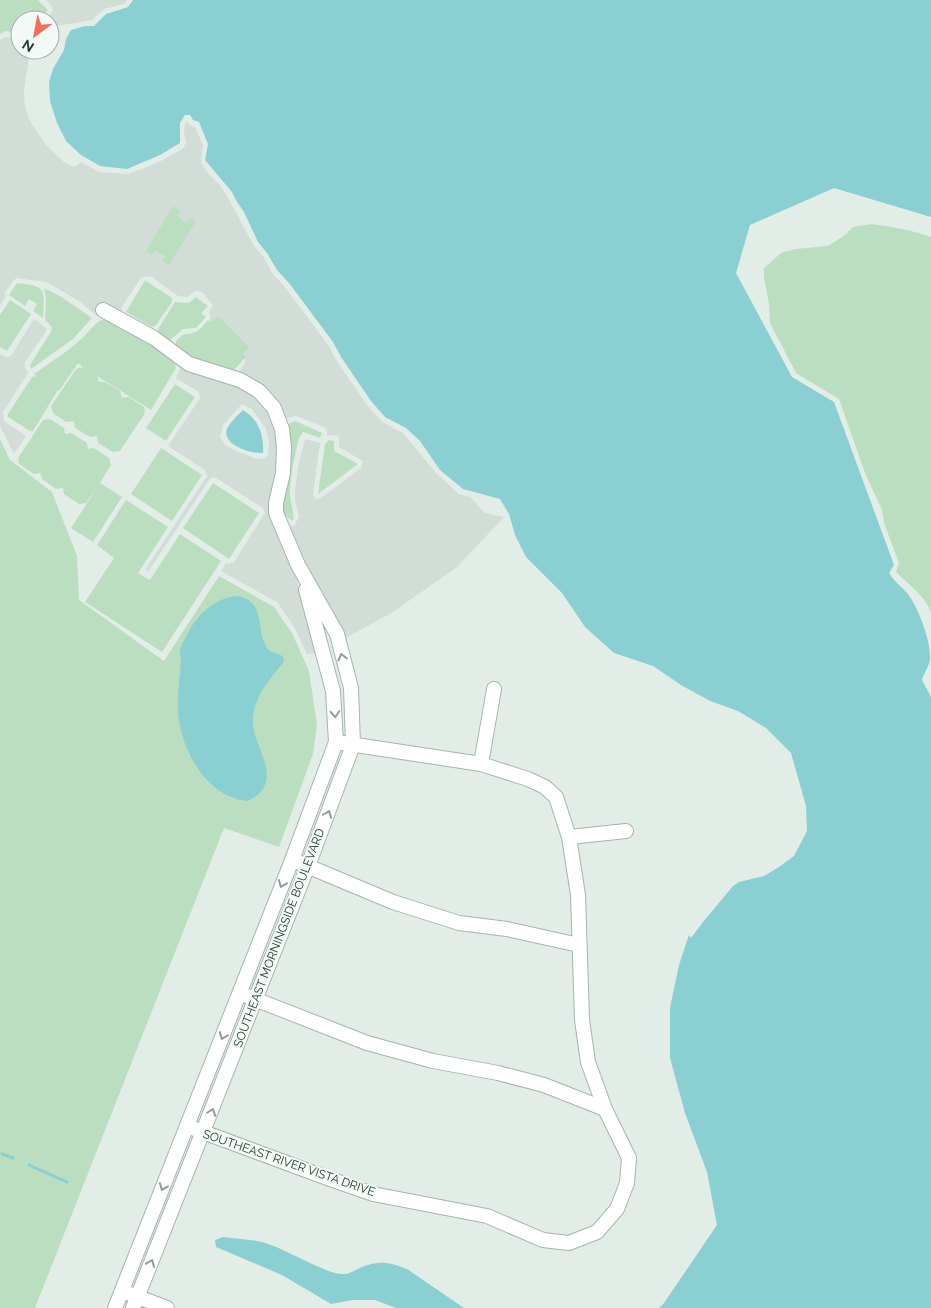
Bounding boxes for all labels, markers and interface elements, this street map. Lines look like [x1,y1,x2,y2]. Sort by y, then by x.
north arrow [10,10,60,60]
text: N [19,36,37,56]
one-way arrow [338,653,348,661]
one-way arrow [329,710,340,718]
one-way arrow [322,810,332,818]
street label: SOUTHEAST MORNINGSIDE BOULEVARD [231,826,327,1049]
one-way arrow [278,879,288,888]
one-way arrow [218,1031,228,1039]
one-way arrow [205,1108,216,1117]
street label: SOUTHEAST RIVER VISTA DRIVE [201,1127,377,1199]
one-way arrow [159,1182,170,1191]
one-way arrow [145,1259,156,1268]

